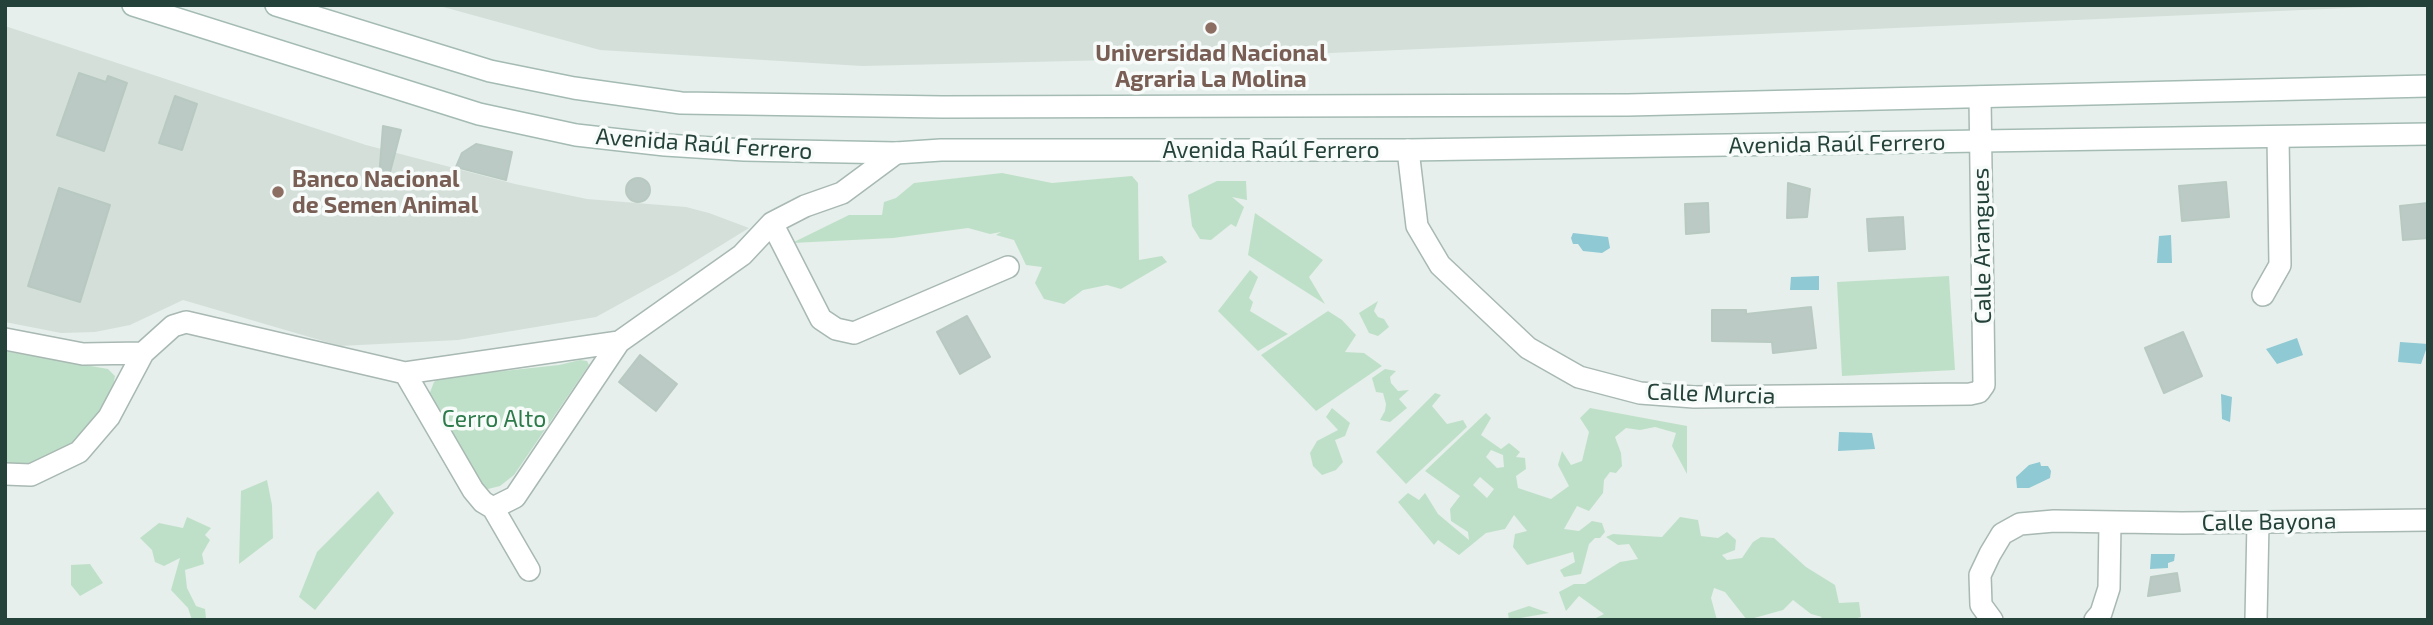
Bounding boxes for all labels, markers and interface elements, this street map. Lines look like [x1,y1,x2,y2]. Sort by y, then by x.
marker: Universidad Nacional Agraria La Molina [1203,20,1219,36]
place label: Universidad Nacional Agraria La Molina [1095,39,1327,93]
street label: Avenida Raúl Ferrero [595,123,813,165]
street label: Avenida Raúl Ferrero [1728,128,1946,160]
street label: Avenida Raúl Ferrero [1162,136,1380,164]
place label: Banco Nacional de Semen Animal [292,165,478,219]
street label: Calle Arangues [1967,168,1997,324]
marker: Banco Nacional de Semen Animal [270,184,286,200]
street label: Calle Murcia [1646,378,1776,410]
park label: Cerro Alto [442,405,546,433]
street label: Calle Bayona [2201,507,2337,537]

